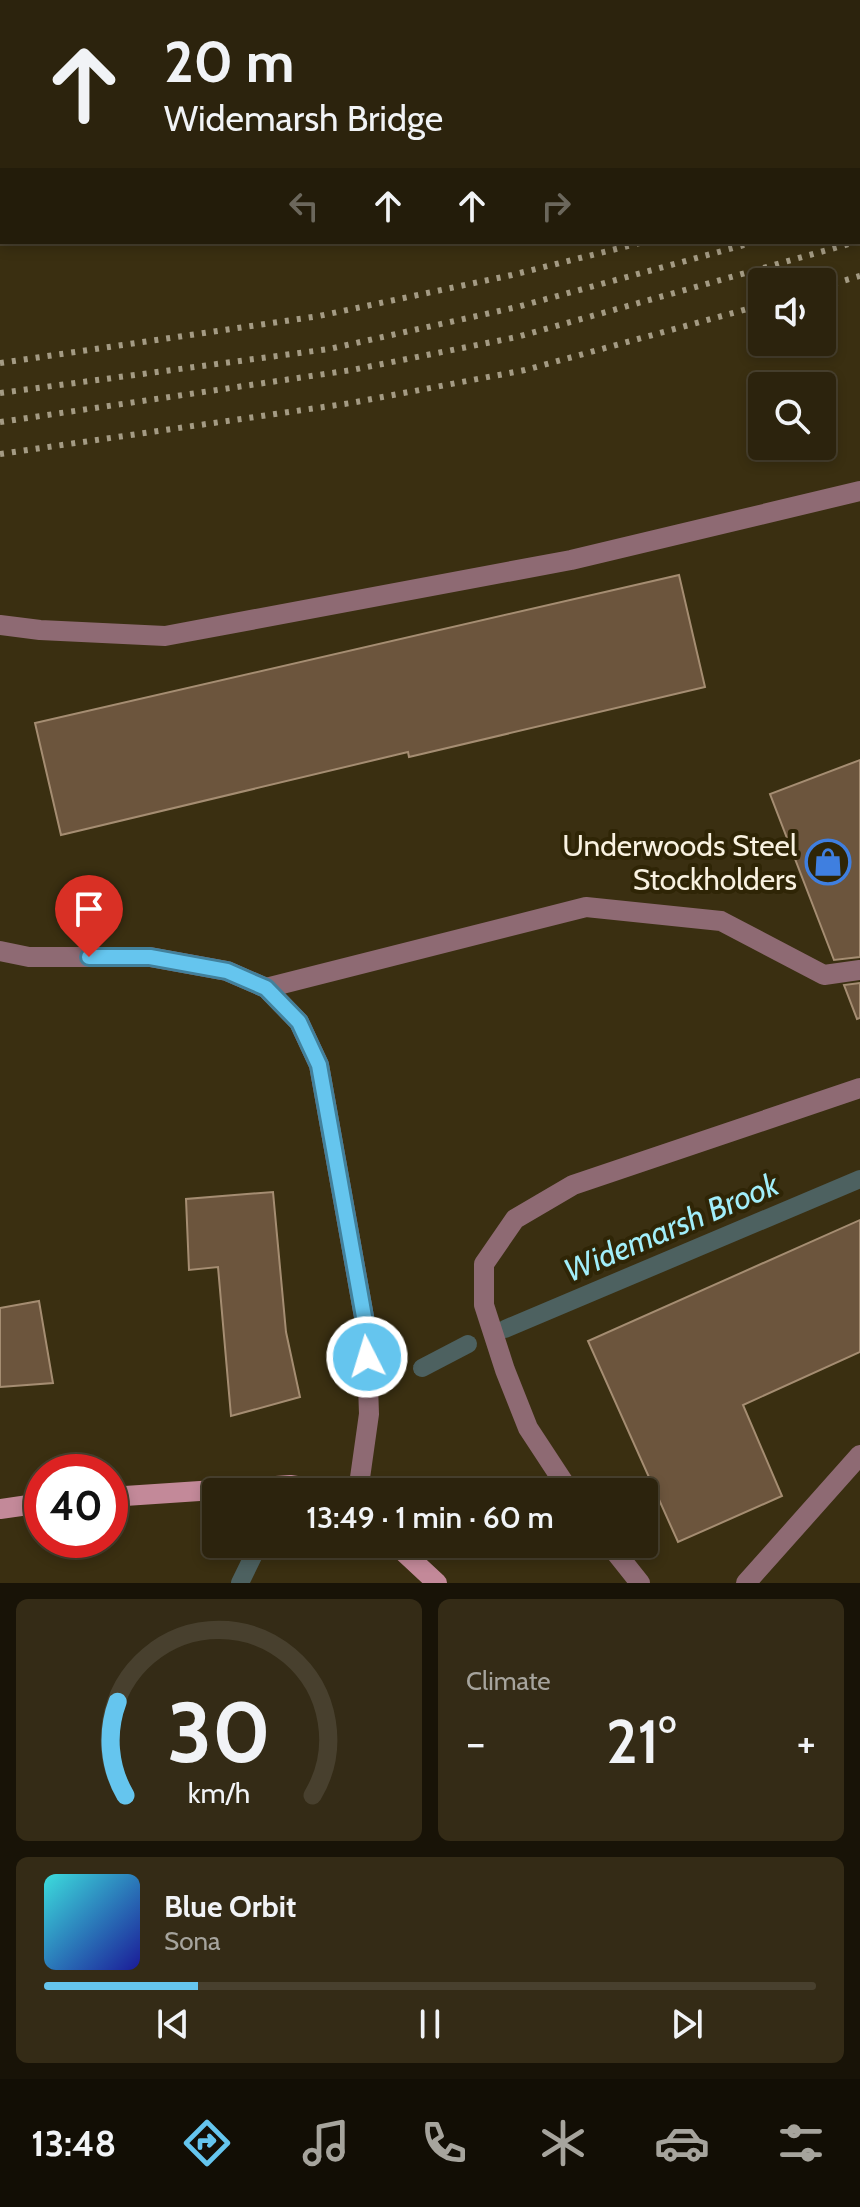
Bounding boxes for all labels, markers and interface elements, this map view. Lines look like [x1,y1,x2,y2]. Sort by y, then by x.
text: 20 m [164,28,294,96]
icon: ahead [32,32,136,136]
text: Widemarsh Bridge [164,96,443,140]
icon: left [282,184,326,228]
icon: ahead [366,184,410,228]
icon: ahead [450,184,494,228]
icon: right [534,184,578,228]
map controls [748,268,836,460]
button: sound [748,268,836,356]
button: search [748,372,836,460]
place label: Underwoods Steel Stockholders [562,827,797,898]
shop icon: Underwoods Steel Stockholders [804,838,852,886]
pin [55,875,123,957]
icon: arrive [67,887,111,931]
water label: Widemarsh Brook [558,1164,785,1290]
position arrow [325,1315,409,1399]
speed limit sign: 40 [24,1454,128,1558]
text: 13:49 · 1 min · 60 m [306,1499,554,1536]
text: Climate [466,1665,551,1697]
text: 30 [167,1682,271,1783]
text: 21° [606,1705,676,1778]
text: − [466,1716,485,1769]
text: + [797,1716,816,1769]
text: km/h [188,1775,250,1810]
text: Blue Orbit [164,1888,296,1925]
text: Sona [164,1925,221,1957]
icon: previous [151,2002,195,2046]
icon: pause [408,2002,452,2046]
icon: next [665,2002,709,2046]
icon: directions [179,2115,235,2171]
icon: music [298,2115,354,2171]
icon: phone [416,2115,472,2171]
icon: climate [535,2115,591,2171]
icon: car [654,2115,710,2171]
icon: filters [773,2115,829,2171]
text: 13:48 [31,2121,116,2165]

